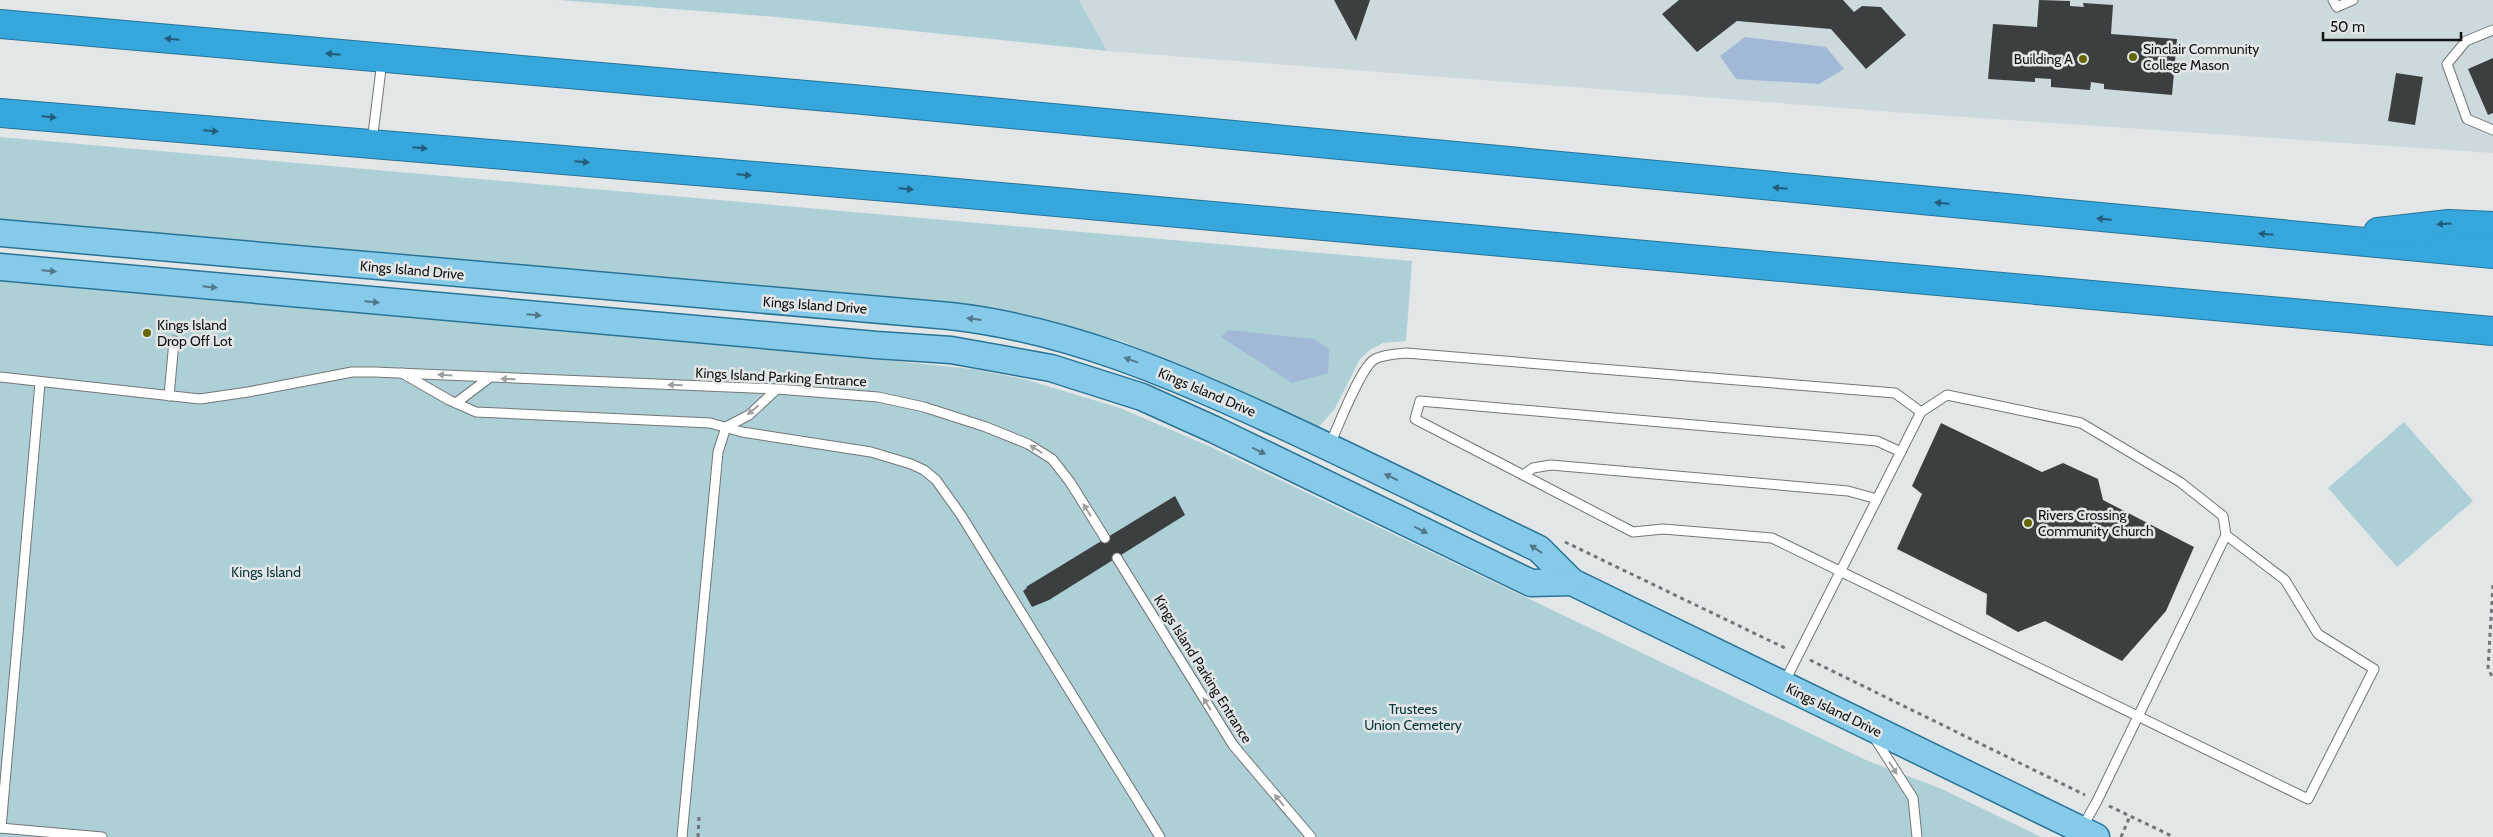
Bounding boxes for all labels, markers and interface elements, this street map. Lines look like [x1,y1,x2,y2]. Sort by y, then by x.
scale bar [2323,10,2460,42]
text: 50 m [2330,18,2365,36]
one-way arrow [163,35,179,43]
place label: Sinclair Community College Mason [2143,40,2259,74]
one-way arrow [325,49,341,57]
place label: Building A [2014,50,2073,68]
marker: Sinclair Community College Mason [2127,51,2139,63]
marker: Building A [2077,53,2089,65]
one-way arrow [41,114,57,122]
one-way arrow [203,127,219,135]
one-way arrow [412,145,428,153]
one-way arrow [574,158,590,166]
one-way arrow [736,172,752,180]
one-way arrow [1772,184,1788,192]
one-way arrow [898,185,914,193]
one-way arrow [1934,199,1950,207]
one-way arrow [2096,215,2112,223]
one-way arrow [2436,221,2452,229]
one-way arrow [2257,230,2273,238]
street label: Kings Island Drive [359,256,465,284]
one-way arrow [41,268,57,276]
one-way arrow [203,283,219,291]
street label: Kings Island Drive [762,292,868,318]
one-way arrow [364,298,380,306]
one-way arrow [526,311,542,319]
one-way arrow [966,315,982,323]
place label: Kings Island Drop Off Lot [157,316,233,350]
marker: Kings Island Drop Off Lot [141,327,153,339]
one-way arrow [1123,356,1138,364]
street label: Kings Island Drive [1155,363,1259,421]
street label: Kings Island Parking Entrance [695,364,867,390]
one-way arrow [437,370,453,378]
one-way arrow [500,374,516,382]
one-way arrow [667,381,683,389]
one-way arrow [747,405,760,416]
one-way arrow [1029,444,1042,453]
one-way arrow [1252,448,1266,456]
one-way arrow [1384,473,1398,481]
one-way arrow [1083,504,1092,517]
place label: Rivers Crossing Community Church [2038,506,2154,540]
marker: Rivers Crossing Community Church [2022,517,2034,529]
one-way arrow [1414,526,1428,534]
one-way arrow [1530,544,1543,553]
park label: Kings Island [231,563,301,581]
street label: Kings Island Parking Entrance [1150,592,1256,746]
street label: Kings Island Drive [1783,679,1885,741]
one-way arrow [1203,697,1212,711]
park label: Trustees Union Cemetery [1364,700,1462,734]
one-way arrow [1889,761,1898,774]
one-way arrow [1273,794,1285,806]

